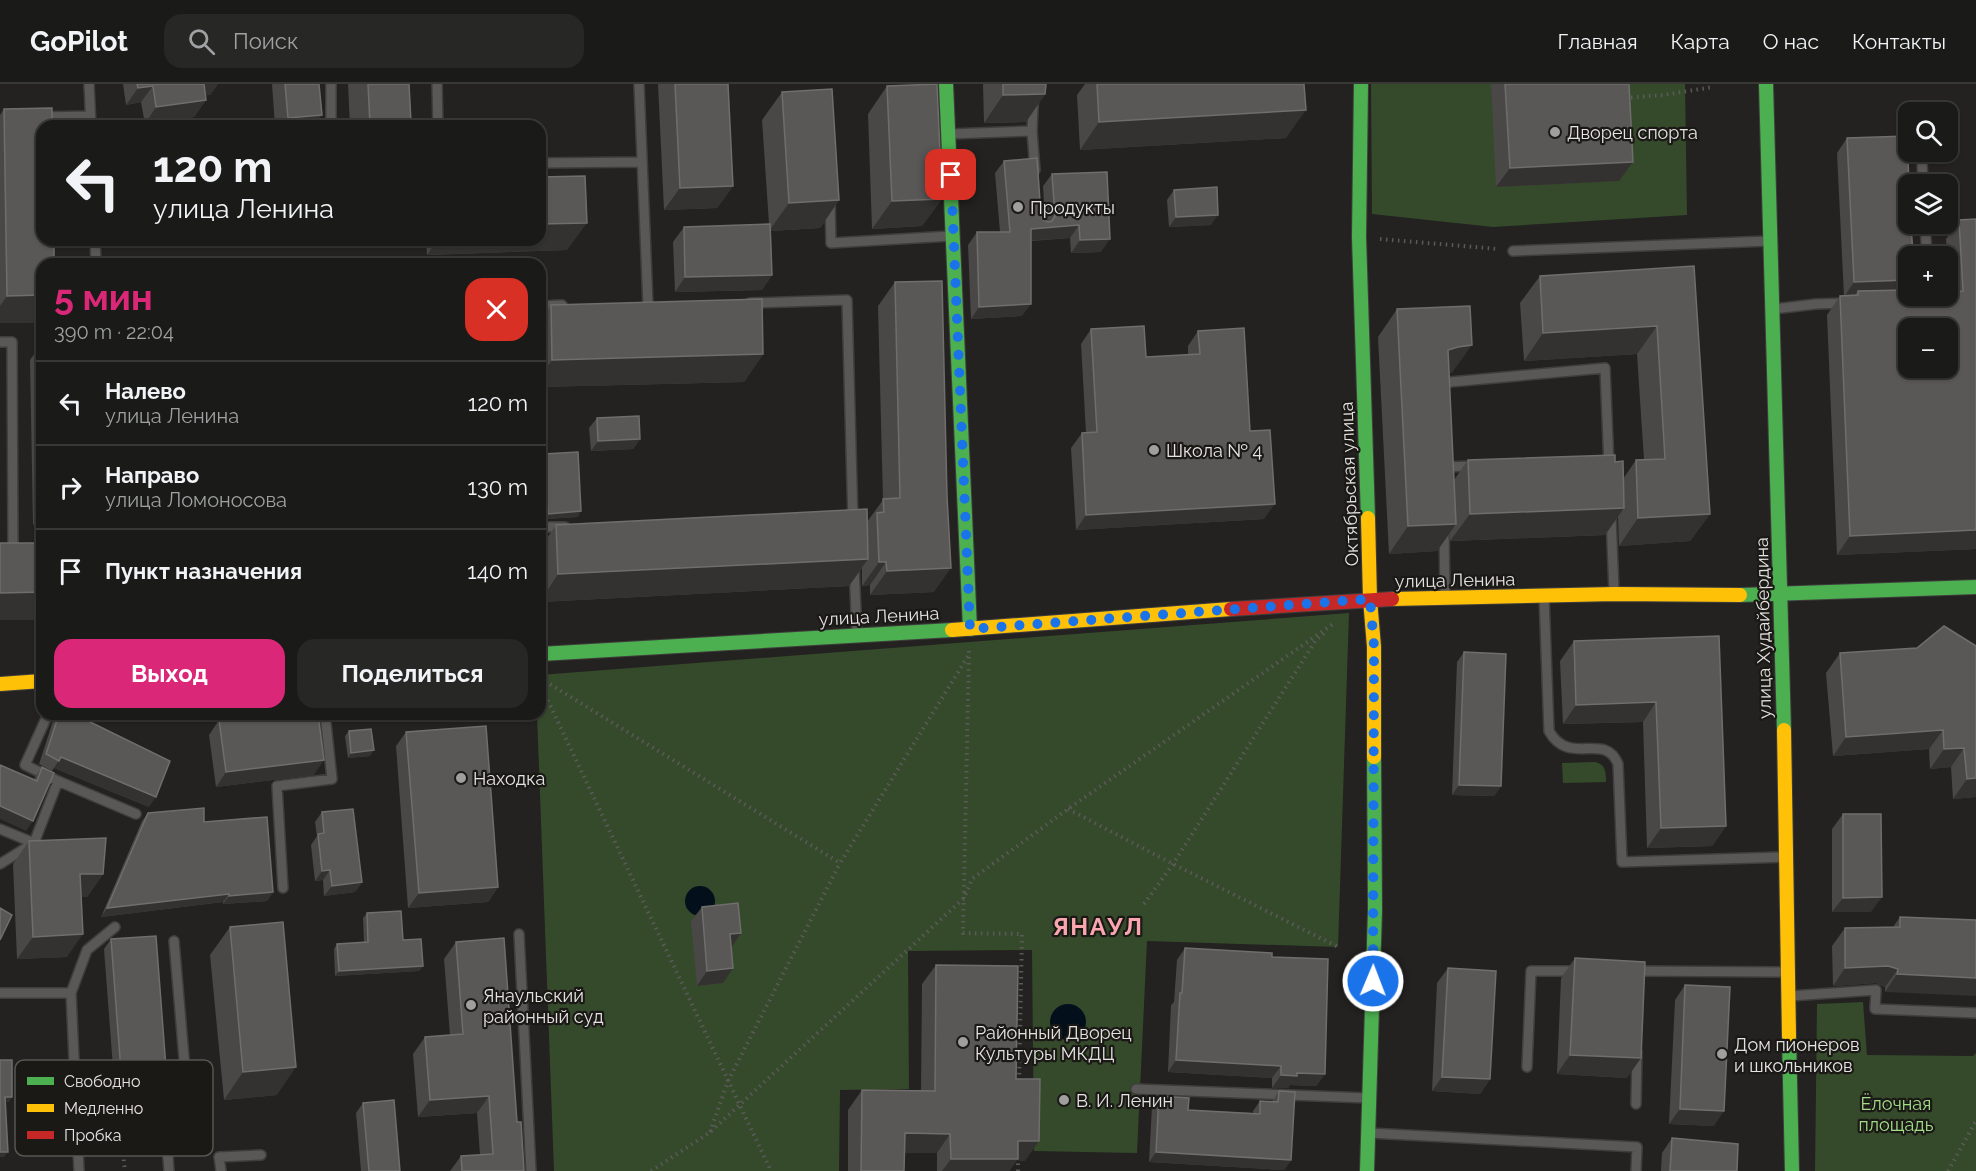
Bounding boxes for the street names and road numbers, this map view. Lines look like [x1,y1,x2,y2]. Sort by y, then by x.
street label: Октябрьская улица [1336,401,1362,567]
street label: улица Худайбердина [1751,537,1775,719]
street label: улица Ленина [1394,568,1516,592]
street label: улица Ленина [818,602,940,630]

